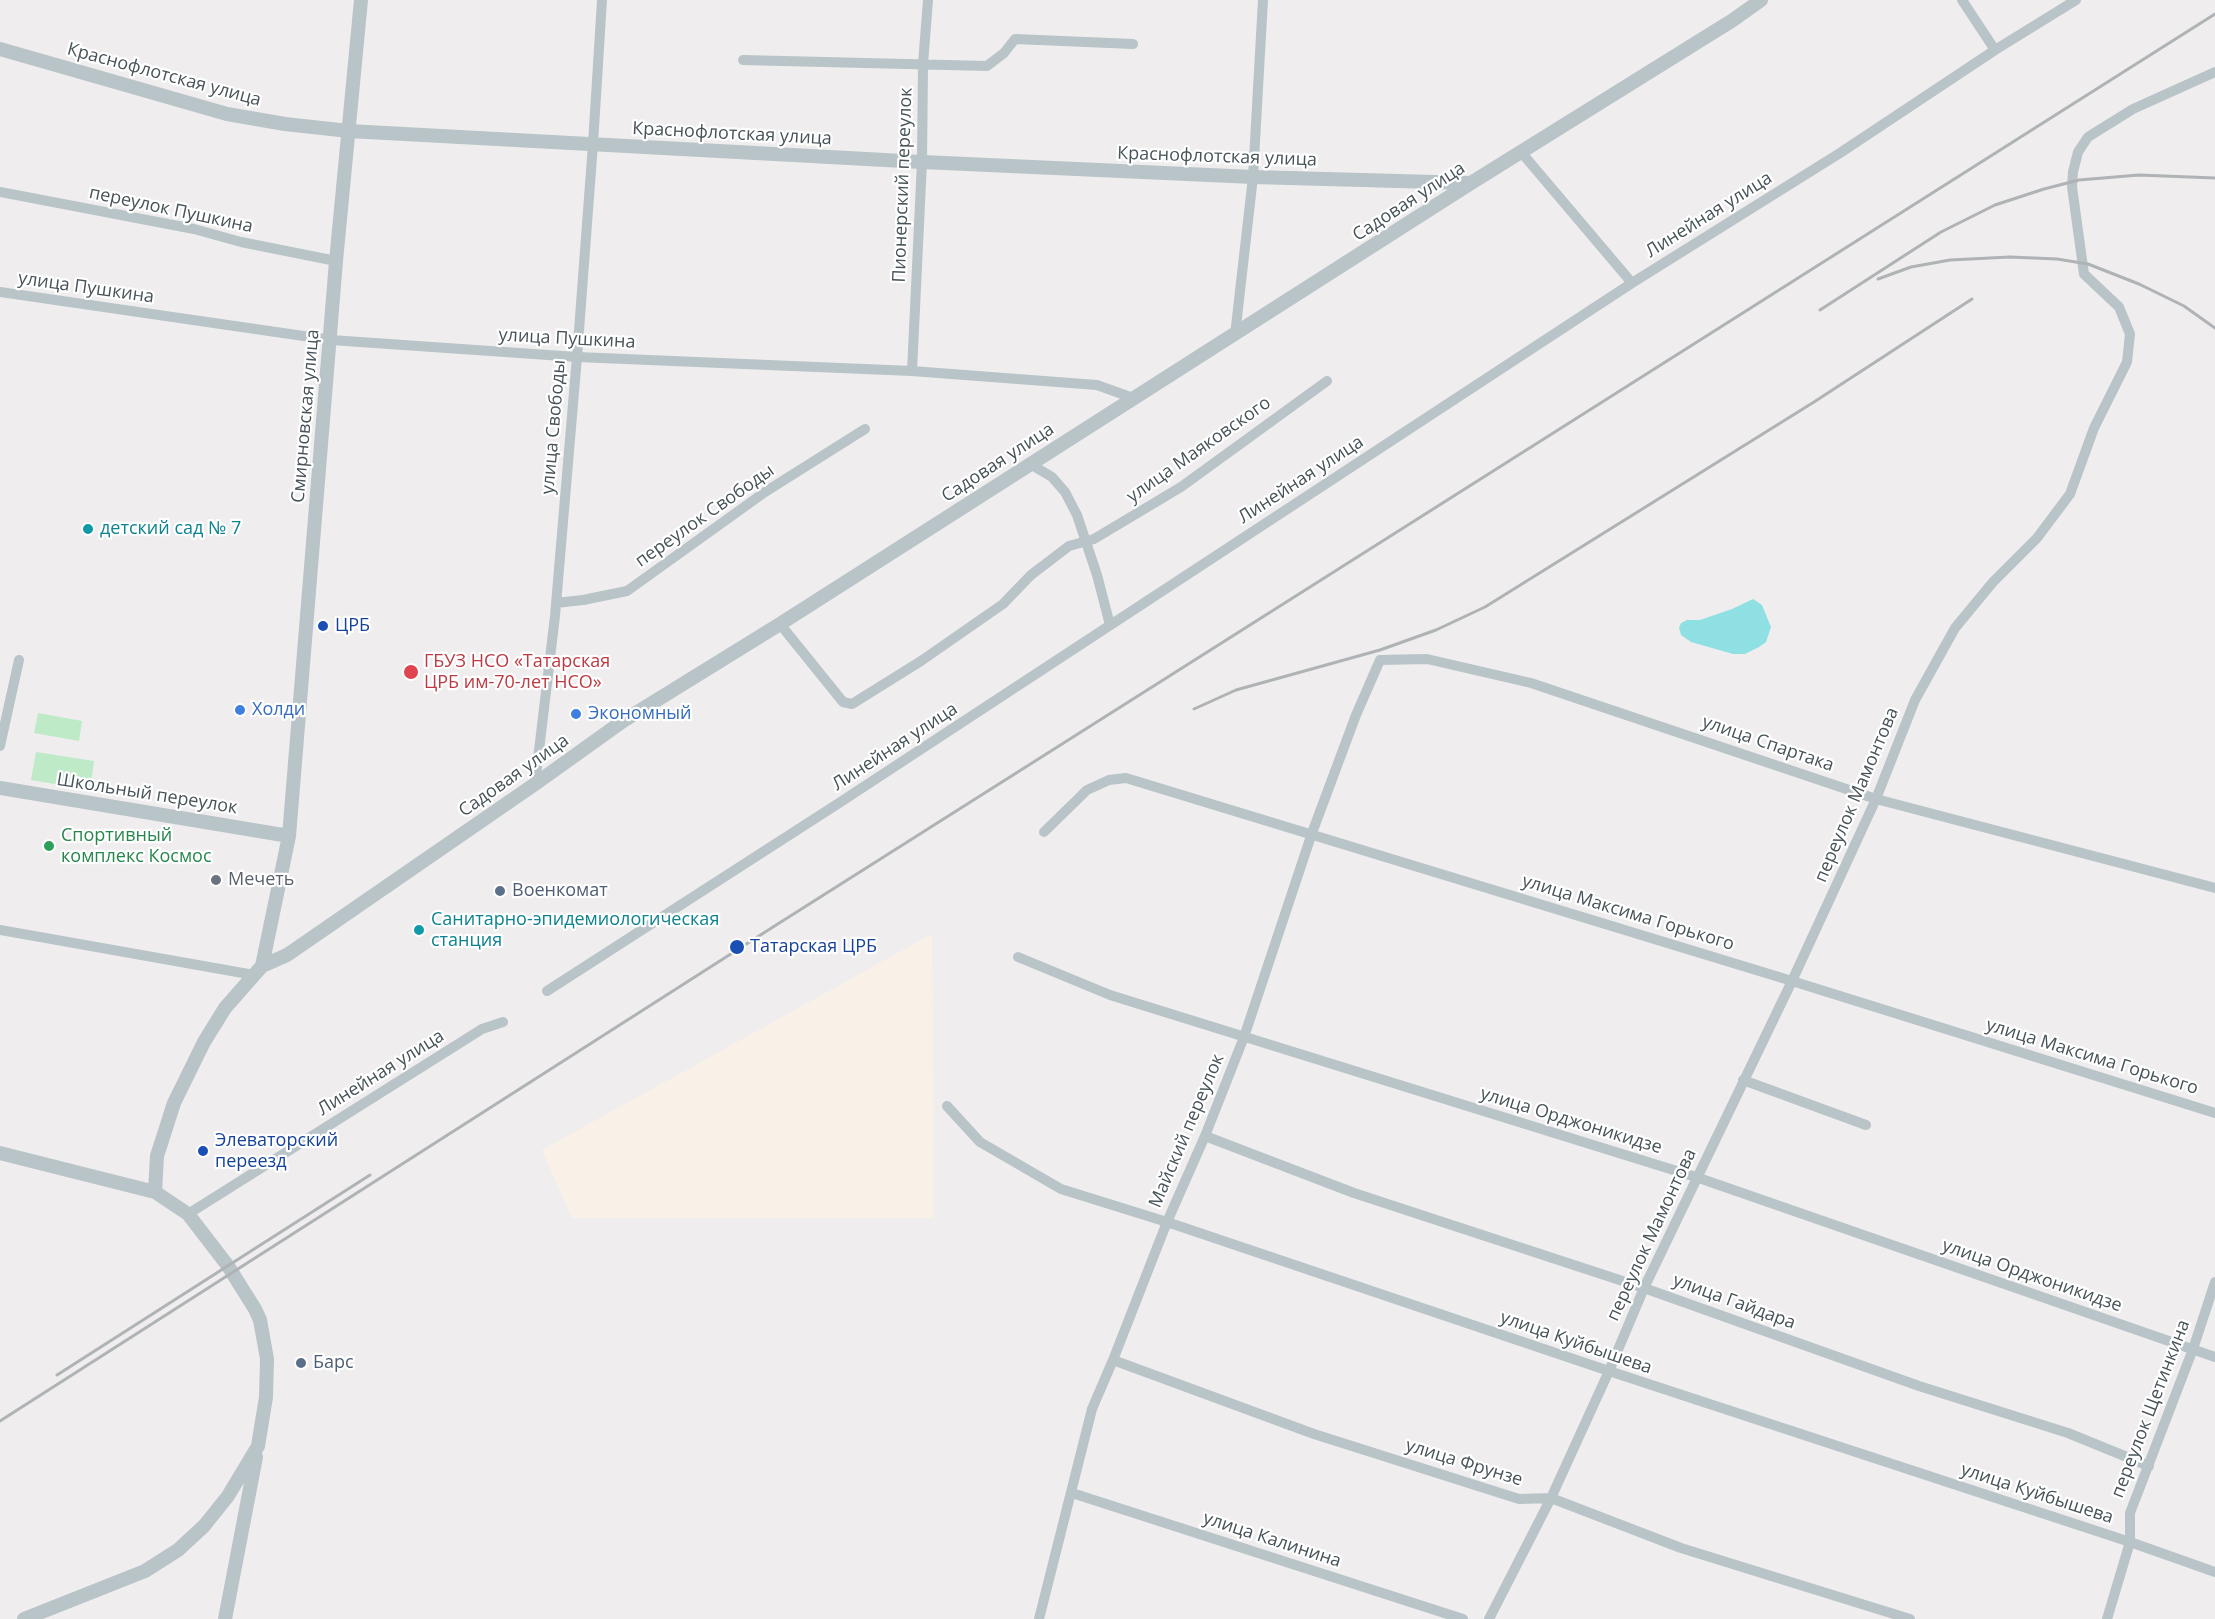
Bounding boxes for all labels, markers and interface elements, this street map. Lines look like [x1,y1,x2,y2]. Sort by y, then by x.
street label: Краснофлотская улица [65,39,263,111]
street label: Пионерский переулок [889,87,917,283]
street label: Краснофлотская улица [632,118,832,150]
street label: Краснофлотская улица [1117,143,1317,171]
street label: Садовая улица [1349,158,1469,246]
street label: Линейная улица [1642,167,1776,263]
street label: переулок Пушкина [87,182,255,238]
street label: улица Пушкина [17,268,155,308]
street label: улица Пушкина [498,325,636,353]
street label: Смирновская улица [288,328,324,504]
street label: улица Свободы [537,359,571,495]
street label: улица Маяковского [1123,392,1275,508]
street label: Садовая улица [938,419,1058,507]
street label: Линейная улица [1234,431,1368,529]
street label: переулок Свободы [631,460,779,572]
place label: детский сад № 7 [100,518,241,540]
marker: детский сад № 7 [81,522,95,536]
place label: ЦРБ [335,615,370,637]
marker: ЦРБ [316,619,330,633]
place label: ГБУЗ НСО «Татарская ЦРБ им-70-лет НСО» [424,651,610,694]
marker: ГБУЗ НСО «Татарская ЦРБ им-70-лет НСО» [402,663,420,681]
street label: Линейная улица [828,698,962,796]
place label: Холди [252,699,305,721]
marker: Холди [233,703,247,717]
place label: Экономный [588,703,692,725]
street label: переулок Мамонтова [1810,704,1904,886]
marker: Экономный [569,707,583,721]
street label: улица Спартака [1699,711,1837,777]
street label: Садовая улица [455,730,573,822]
street label: Школьный переулок [55,769,239,819]
place label: Спортивный комплекс Космос [61,825,212,868]
marker: Спортивный комплекс Космос [42,839,56,853]
place label: Мечеть [228,869,294,891]
street label: улица Максима Горького [1519,870,1737,956]
marker: Мечеть [209,873,223,887]
place label: Военкомат [512,880,608,902]
marker: Военкомат [493,884,507,898]
place label: Санитарно-эпидемиологическая станция [431,909,719,952]
marker: Санитарно-эпидемиологическая станция [412,923,426,937]
place label: Татарская ЦРБ [750,936,877,958]
marker: Татарская ЦРБ [728,938,746,956]
street label: улица Максима Горького [1983,1014,2201,1100]
street label: Линейная улица [314,1025,448,1121]
street label: Майский переулок [1145,1051,1229,1211]
street label: улица Орджоникидзе [1478,1083,1664,1159]
place label: Элеваторский переезд [215,1130,338,1172]
marker: Элеваторский переезд [196,1144,210,1158]
street label: переулок Мамонтова [1603,1145,1701,1325]
street label: улица Орджоникидзе [1939,1235,2125,1317]
street label: улица Гайдара [1670,1270,1798,1334]
street label: улица Куйбышева [1497,1307,1655,1379]
street label: переулок Щетинкина [2107,1317,2195,1501]
place label: Барс [313,1352,354,1374]
marker: Барс [294,1356,308,1370]
street label: улица Фрунзе [1403,1435,1525,1491]
street label: улица Куйбышева [1958,1459,2116,1529]
street label: улица Калинина [1200,1508,1344,1572]

